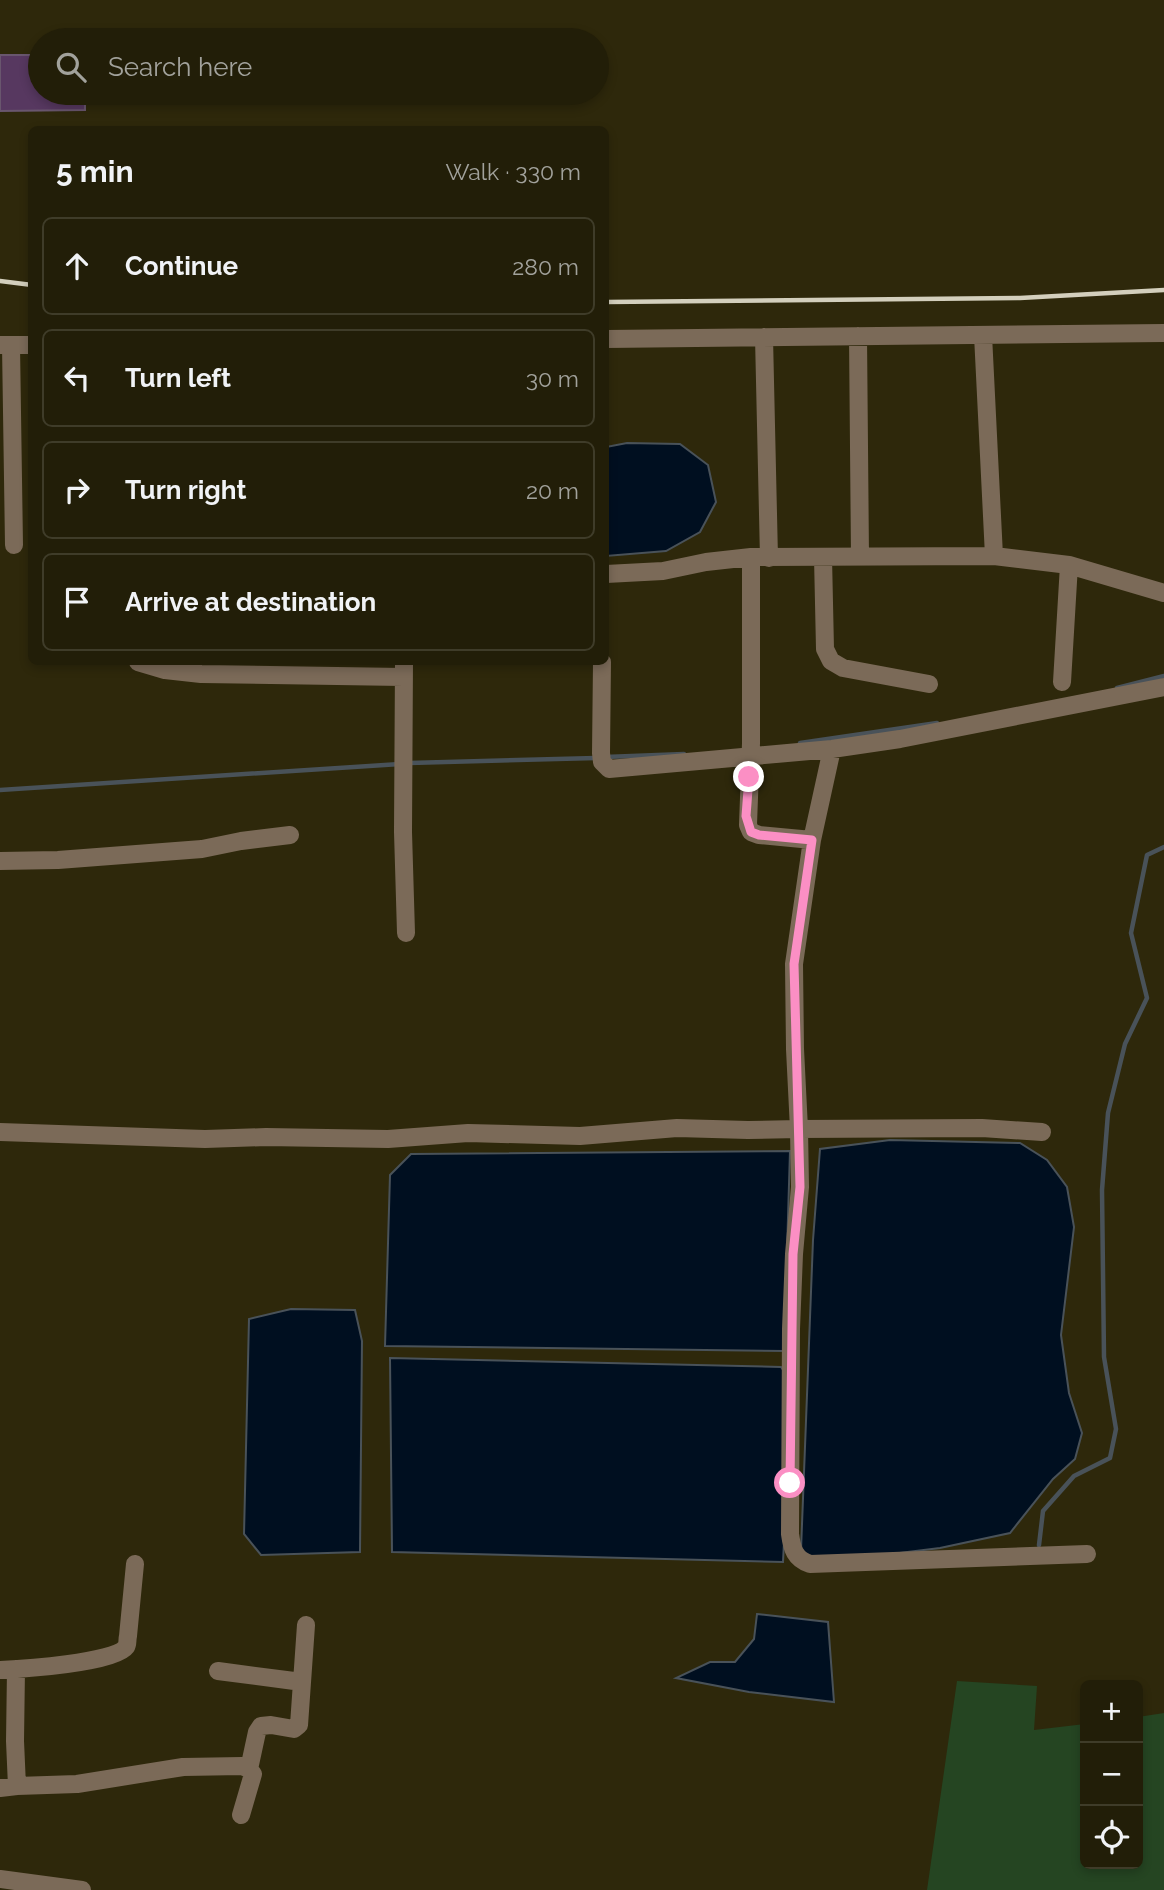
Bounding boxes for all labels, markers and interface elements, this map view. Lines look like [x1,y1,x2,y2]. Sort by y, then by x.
search box [28,28,609,105]
icon: search [52,48,90,86]
text: Search here [108,52,252,82]
text: 5 min [56,154,134,189]
text: Walk · 330 m [445,158,581,185]
icon: ahead [58,247,96,285]
text: Continue [125,251,238,281]
text: 280 m [512,253,579,280]
icon: left [58,359,96,397]
text: Turn left [125,363,231,393]
text: 30 m [526,365,579,392]
icon: right [58,471,96,509]
text: Turn right [125,475,246,505]
text: 20 m [526,477,579,504]
icon: arrive [58,583,96,621]
text: Arrive at destination [125,587,376,617]
route end [733,761,764,792]
route start [774,1467,805,1498]
map controls [1080,1680,1143,1869]
button: + [1080,1680,1143,1743]
button: − [1080,1743,1143,1806]
button: locate [1080,1806,1143,1869]

